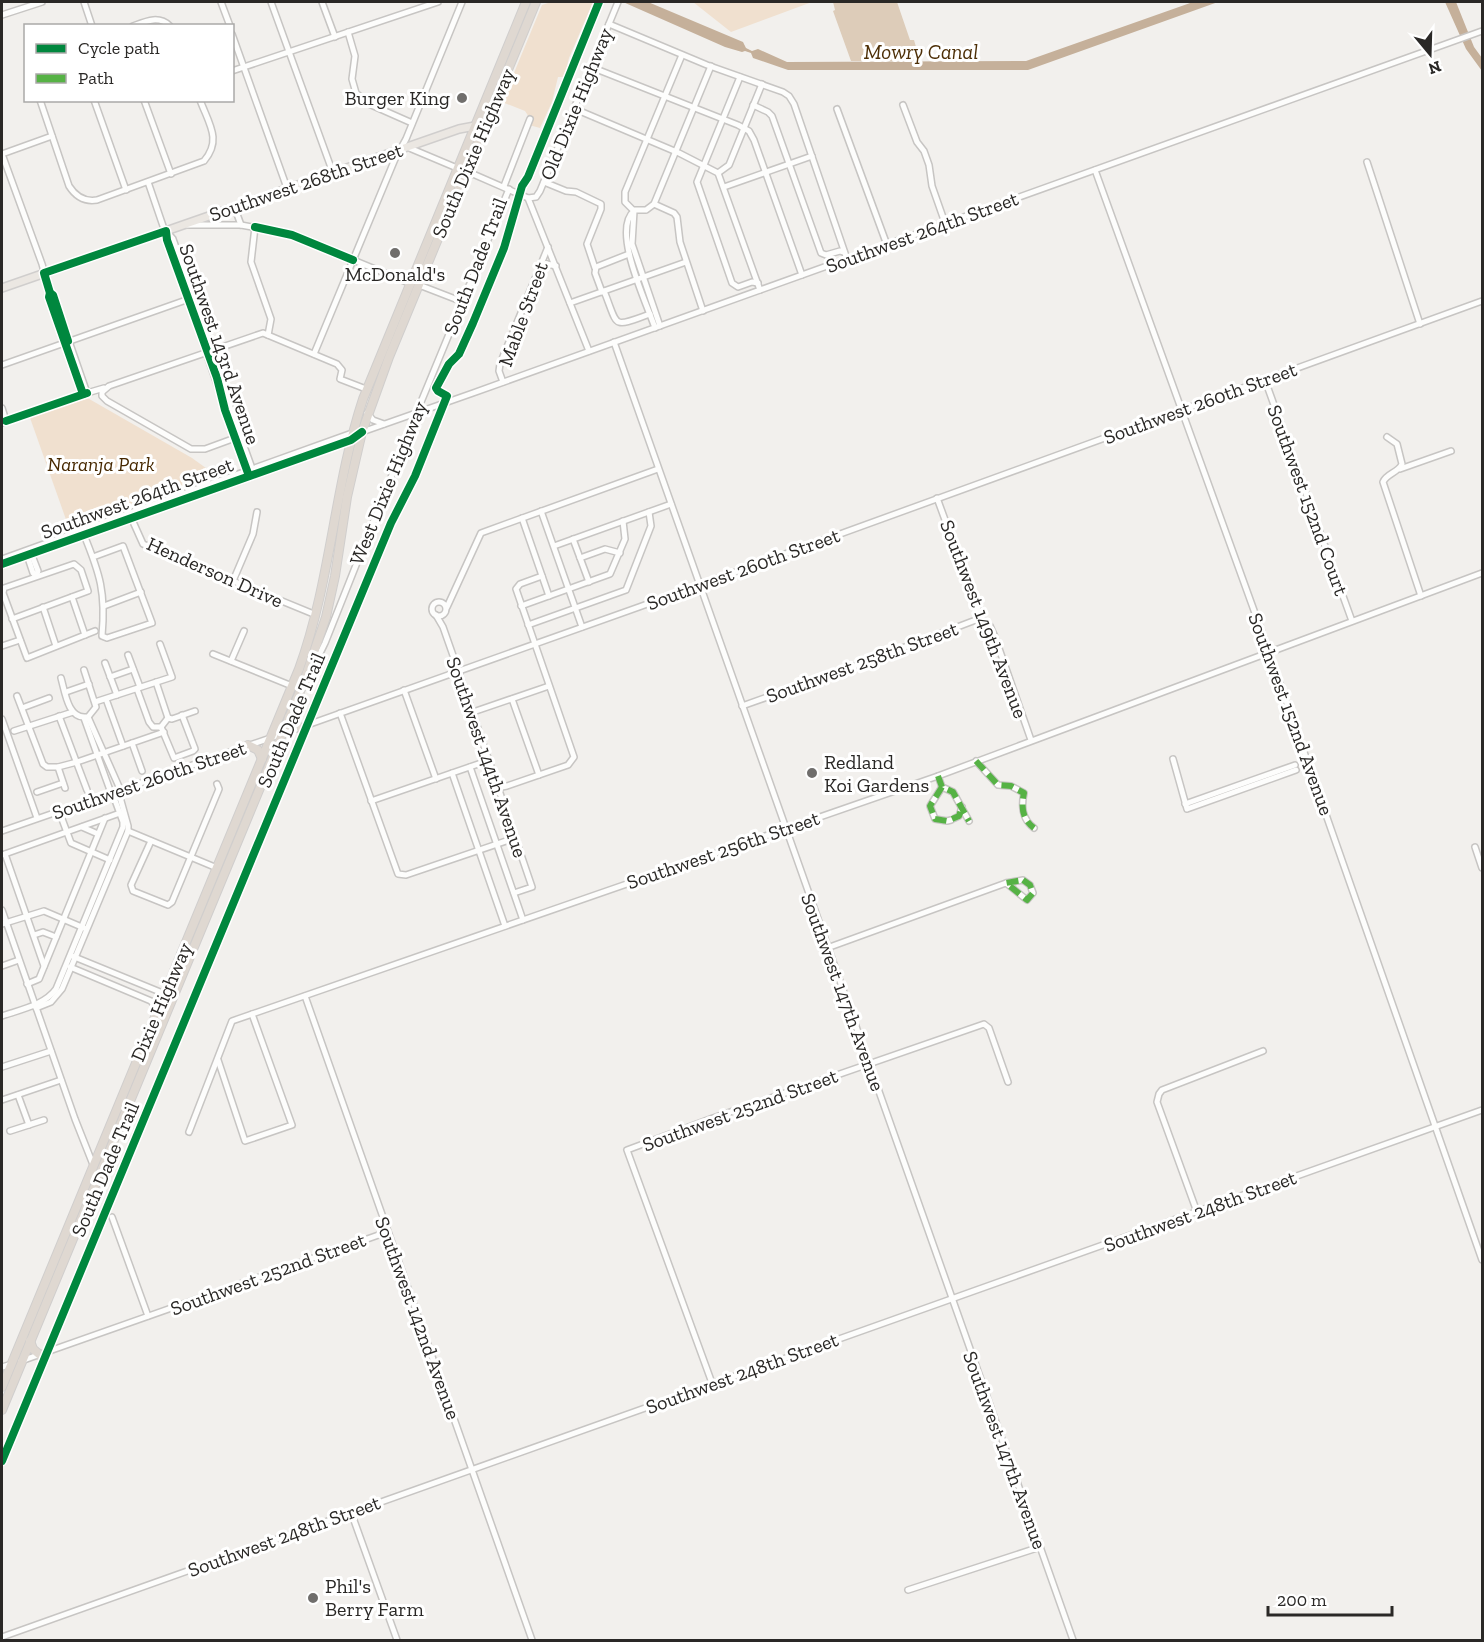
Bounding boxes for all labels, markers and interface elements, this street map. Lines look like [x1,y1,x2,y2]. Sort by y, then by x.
legend [24,24,234,102]
street label: Old Dixie Highway [535,24,618,184]
north arrow [1400,24,1460,84]
text: Cycle path [78,37,160,59]
water label: Mowry Canal [864,39,978,64]
text: N [1426,57,1444,79]
street label: South Dixie Highway [426,64,520,241]
text: Path [78,67,114,89]
place label: Burger King [344,86,450,110]
marker: Burger King [455,91,469,105]
street label: Southwest 268th Street [206,137,406,226]
street label: Southwest 264th Street [823,186,1022,278]
street label: South Dade Trail [438,194,512,338]
street label: Southwest 143rd Avenue [174,241,266,447]
marker: McDonald's [388,246,402,260]
street label: Mable Street [493,258,553,370]
place label: McDonald's [345,262,445,286]
street label: Southwest 260th Street [1100,357,1300,449]
street label: West Dixie Highway [344,397,432,568]
street label: Southwest 152nd Court [1262,401,1354,599]
street label: Southwest 264th Street [38,452,237,544]
park label: Naranja Park [47,452,155,476]
street label: Southwest 149th Avenue [935,516,1033,722]
street label: Southwest 260th Street [643,523,843,615]
street label: Henderson Drive [143,531,287,613]
street label: Southwest 152nd Avenue [1243,610,1339,818]
street label: Southwest 258th Street [763,616,962,708]
street label: South Dade Trail [252,649,330,791]
street label: Southwest 144th Avenue [441,654,533,860]
street label: Southwest 260th Street [49,735,250,825]
place label: Redland Koi Gardens [824,750,929,797]
marker: Redland Koi Gardens [805,766,819,780]
street label: Southwest 256th Street [623,806,823,894]
street label: Southwest 147th Avenue [796,890,890,1094]
street label: Dixie Highway [125,938,197,1065]
street label: Southwest 252nd Street [639,1063,841,1157]
street label: South Dade Trail [66,1098,144,1240]
street label: Southwest 248th Street [1100,1165,1300,1257]
street label: Southwest 142nd Avenue [370,1213,466,1423]
street label: Southwest 252nd Street [167,1227,369,1321]
street label: Southwest 248th Street [642,1327,842,1419]
street label: Southwest 147th Avenue [958,1348,1052,1552]
street label: Southwest 248th Street [184,1490,384,1582]
place label: Phil's Berry Farm [325,1574,425,1621]
scale bar [1268,1579,1392,1617]
text: 200 m [1277,1589,1327,1611]
marker: Phil's Berry Farm [306,1591,320,1605]

